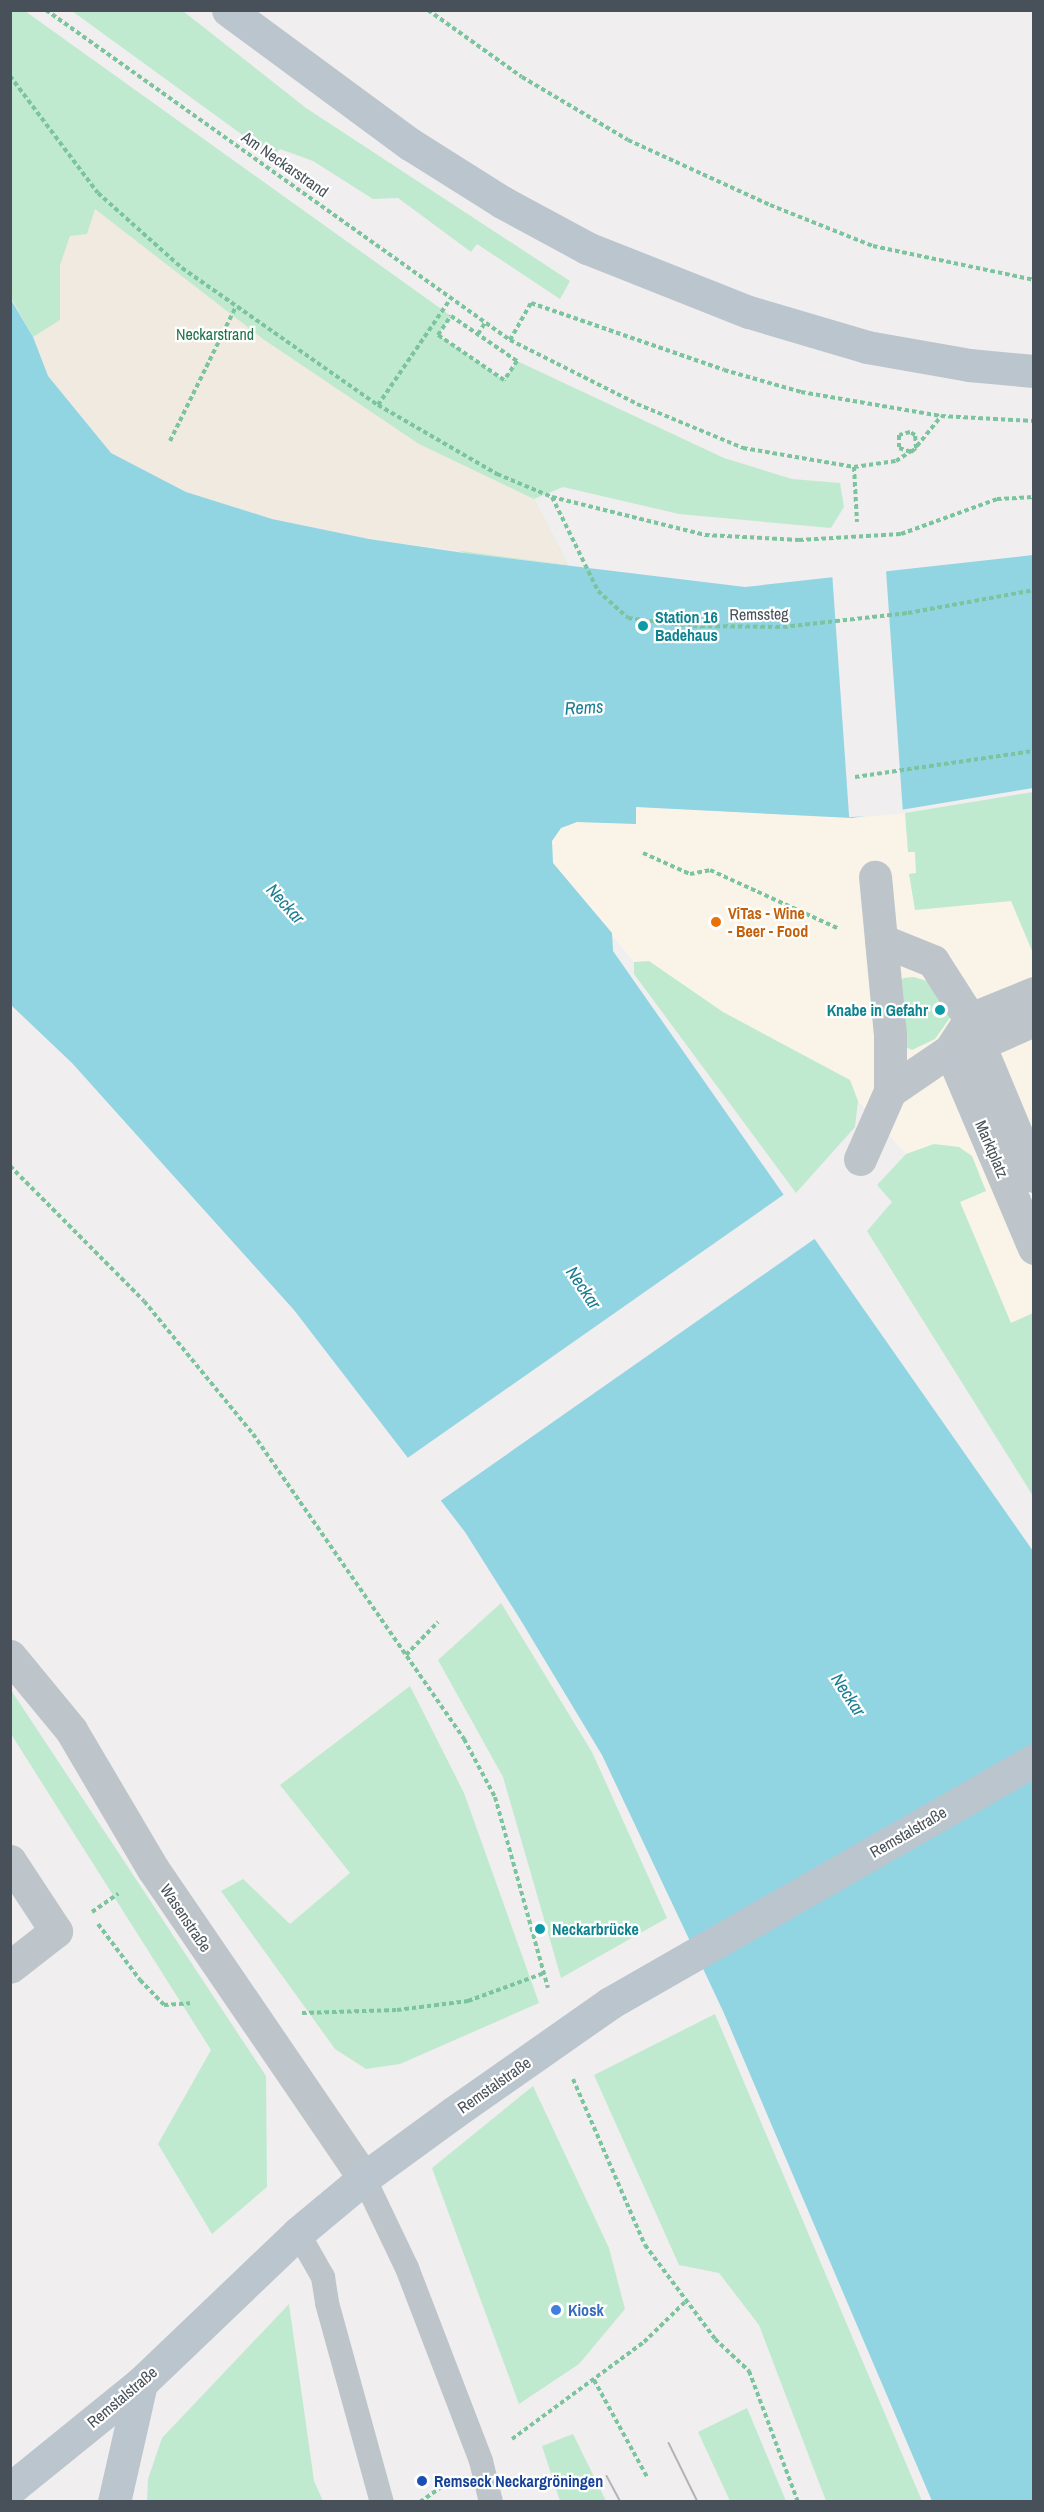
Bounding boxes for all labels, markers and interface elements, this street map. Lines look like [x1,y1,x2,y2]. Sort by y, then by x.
street label: Am Neckarstrand [238,127,332,201]
park label: Neckarstrand [176,324,254,344]
street label: Remssteg [729,604,789,624]
place label: Station 16 Badehaus [655,607,718,645]
marker: Station 16 Badehaus [636,619,650,633]
water label: Rems [564,696,604,720]
water label: Neckar [261,879,309,929]
place label: ViTas - Wine - Beer - Food [728,903,808,941]
marker: ViTas - Wine - Beer - Food [709,915,723,929]
place label: Knabe in Gefahr [827,1000,928,1020]
marker: Knabe in Gefahr [933,1003,947,1017]
street label: Marktplatz [971,1117,1013,1181]
water label: Neckar [561,1263,605,1313]
water label: Neckar [826,1670,870,1720]
street label: Remstalstraße [866,1802,950,1862]
street label: Wasenstraße [156,1880,216,1956]
place label: Neckarbrücke [552,1919,639,1939]
marker: Neckarbrücke [533,1922,547,1936]
street label: Remstalstraße [454,2053,534,2117]
place label: Kiosk [568,2300,604,2320]
marker: Kiosk [549,2303,563,2317]
street label: Remstalstraße [83,2362,161,2432]
place label: Remseck Neckargröningen [434,2471,603,2491]
marker: Remseck Neckargröningen [415,2474,429,2488]

